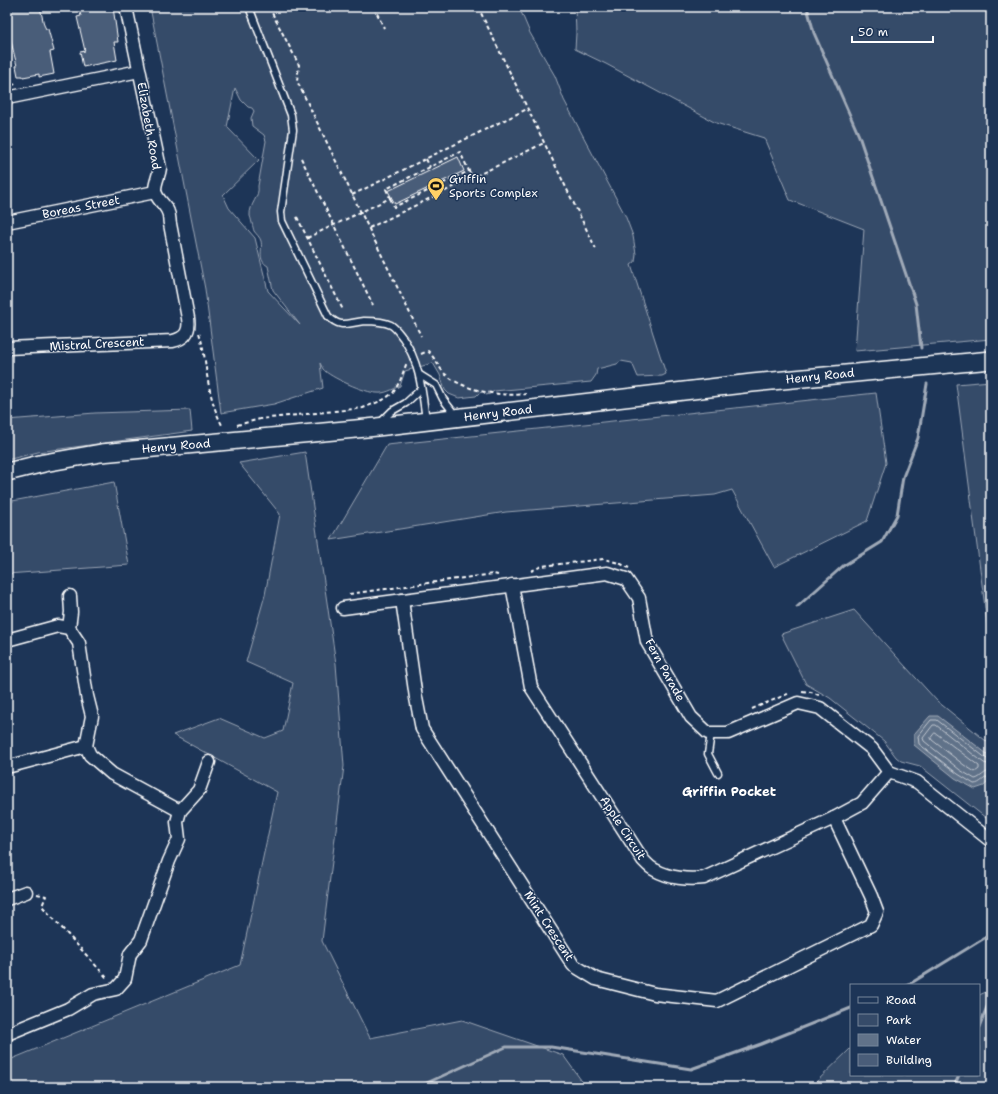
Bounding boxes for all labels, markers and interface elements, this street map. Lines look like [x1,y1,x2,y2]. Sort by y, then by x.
scale bar [852,18,933,44]
text: 50 m [858,24,888,40]
street label: Elizabeth Road [133,81,165,171]
place label: Griffin Sports Complex [449,171,538,201]
sports icon: Griffin Sports Complex [426,176,446,201]
street label: Boreas Street [41,192,121,222]
street label: Mistral Crescent [49,334,145,354]
street label: Henry Road [785,364,856,388]
street label: Henry Road [463,401,534,425]
street label: Henry Road [141,435,211,457]
street label: Fern Parade [641,636,689,704]
district label: Griffin Pocket [682,783,776,800]
street label: Apple Circuit [596,793,650,863]
street label: Mint Crescent [520,888,578,964]
legend [850,984,980,1076]
text: Road [886,992,917,1008]
text: Park [886,1012,912,1028]
text: Water [886,1032,922,1048]
text: Building [886,1052,932,1068]

